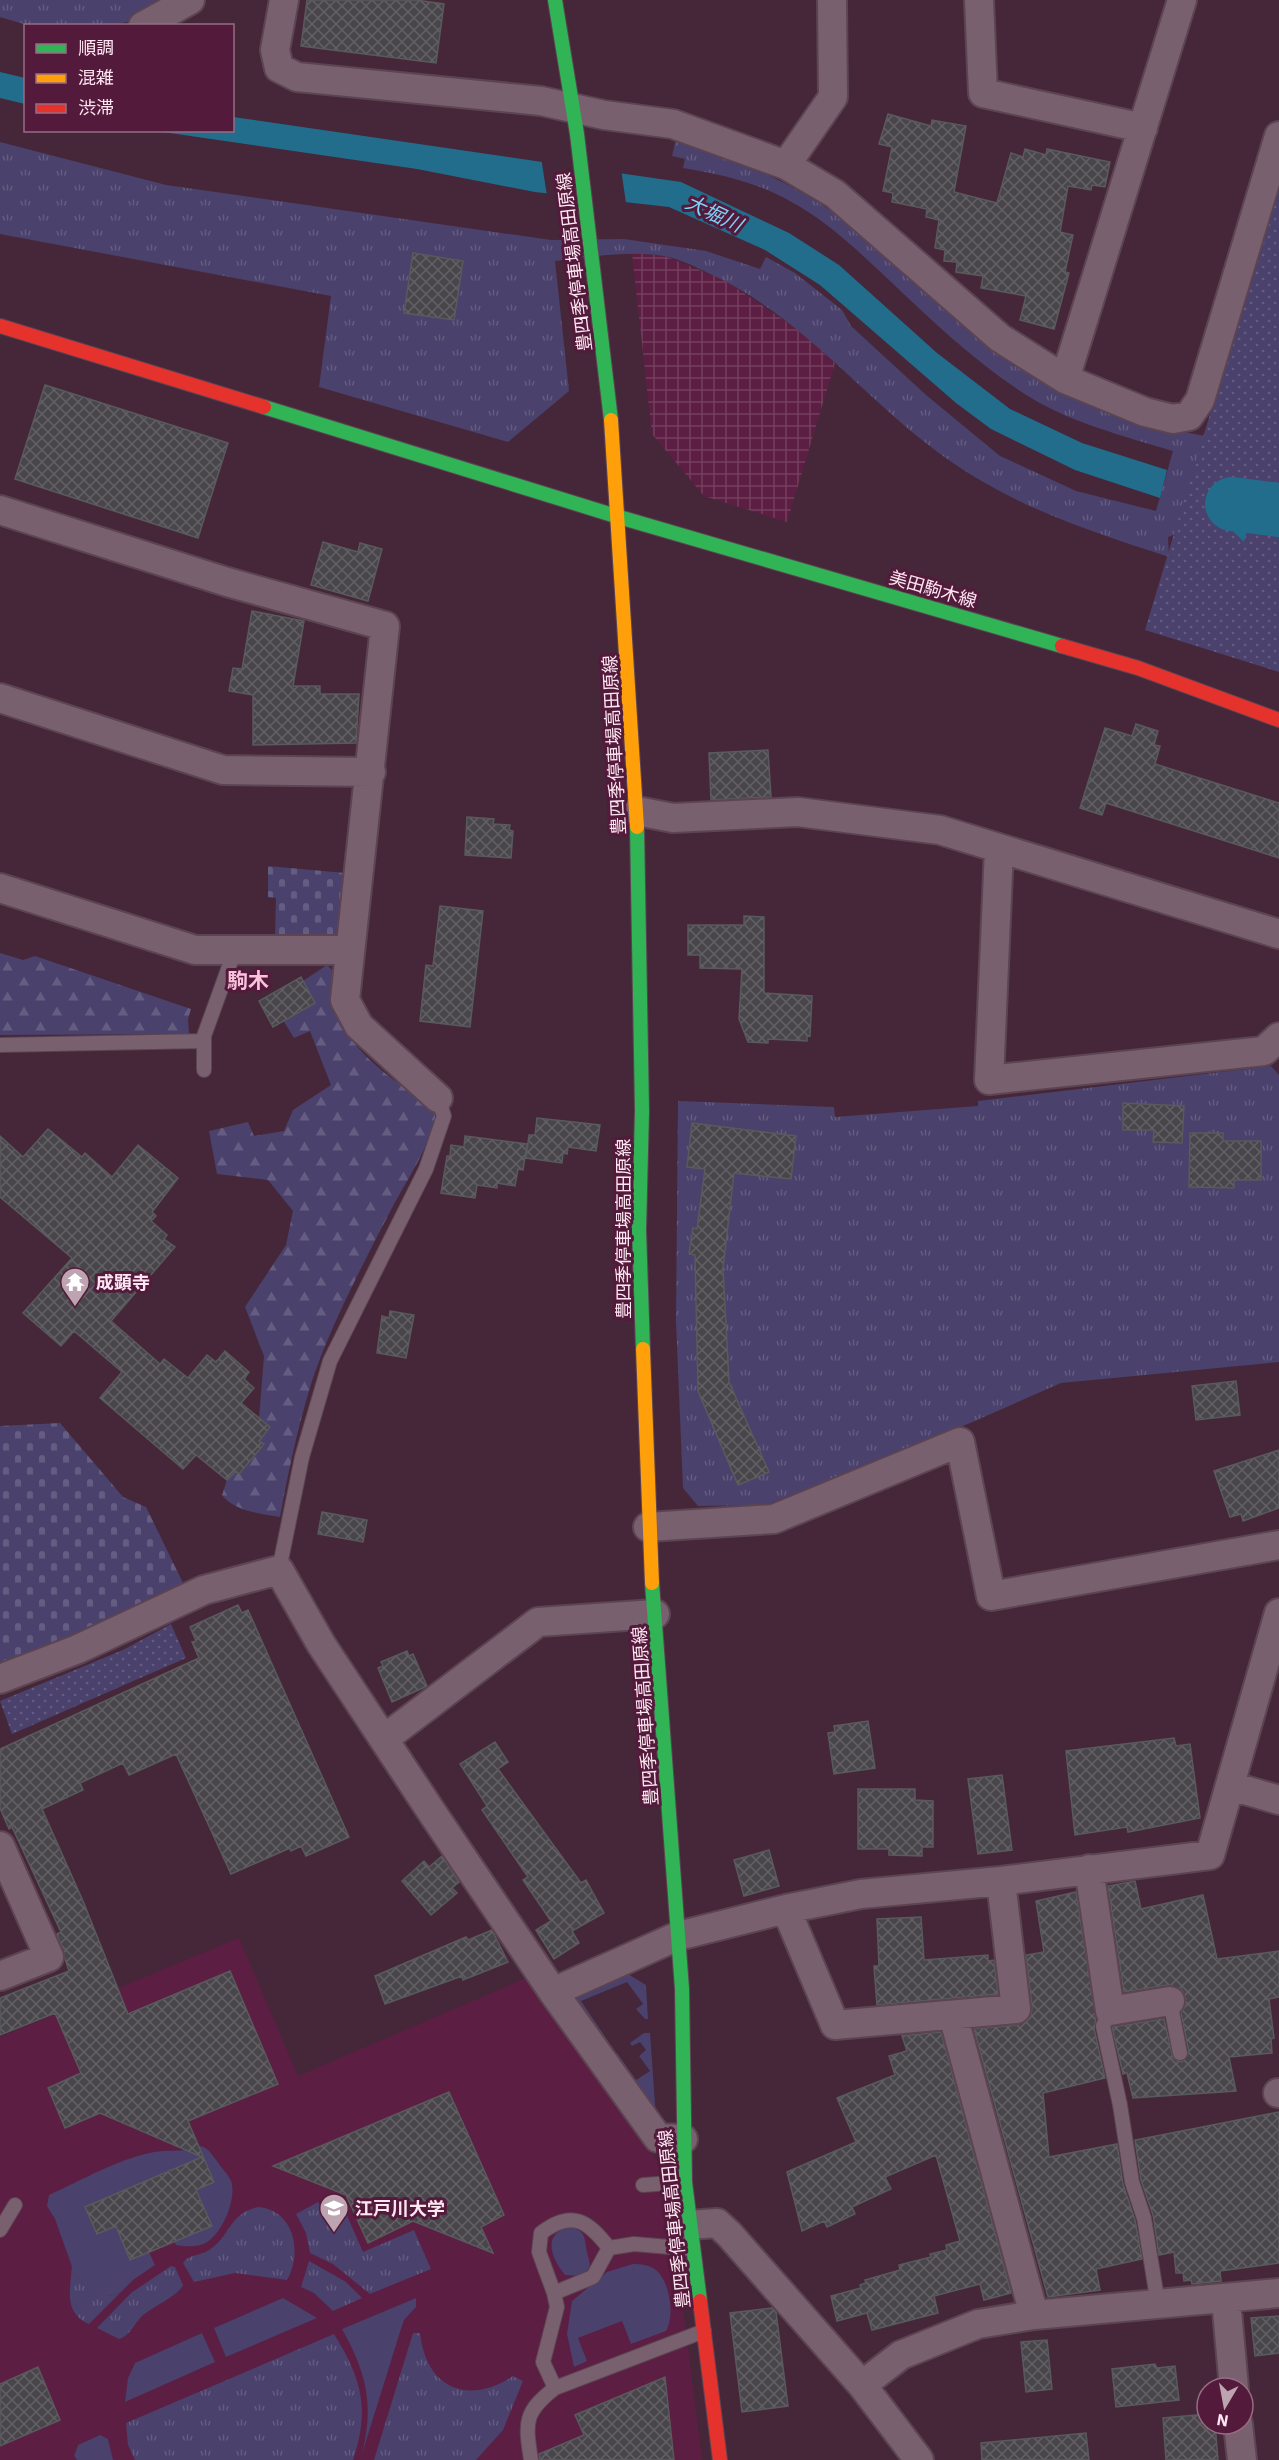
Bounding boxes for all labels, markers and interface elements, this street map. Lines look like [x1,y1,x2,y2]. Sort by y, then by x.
legend [24,24,234,132]
text: 順調 [78,36,114,59]
text: 混雑 [78,66,114,89]
text: 渋滞 [78,96,114,119]
street label: 豊四季停車場高田原線 [552,171,596,353]
water label: 大堀川 [681,188,749,239]
street label: 美田駒木線 [887,566,979,612]
street label: 豊四季停車場高田原線 [598,655,630,835]
district label: 駒木 [227,966,269,994]
street label: 豊四季停車場高田原線 [612,1139,635,1319]
temple icon: 成顕寺 [59,1266,91,1308]
place label: 成顕寺 [96,1271,150,1294]
street label: 豊四季停車場高田原線 [627,1625,663,1807]
street label: 豊四季停車場高田原線 [653,2128,695,2310]
school or university icon: 江戸川大学 [318,2192,350,2234]
place label: 江戸川大学 [355,2197,445,2220]
north arrow [1195,2376,1255,2436]
text: N [1215,2410,1230,2432]

